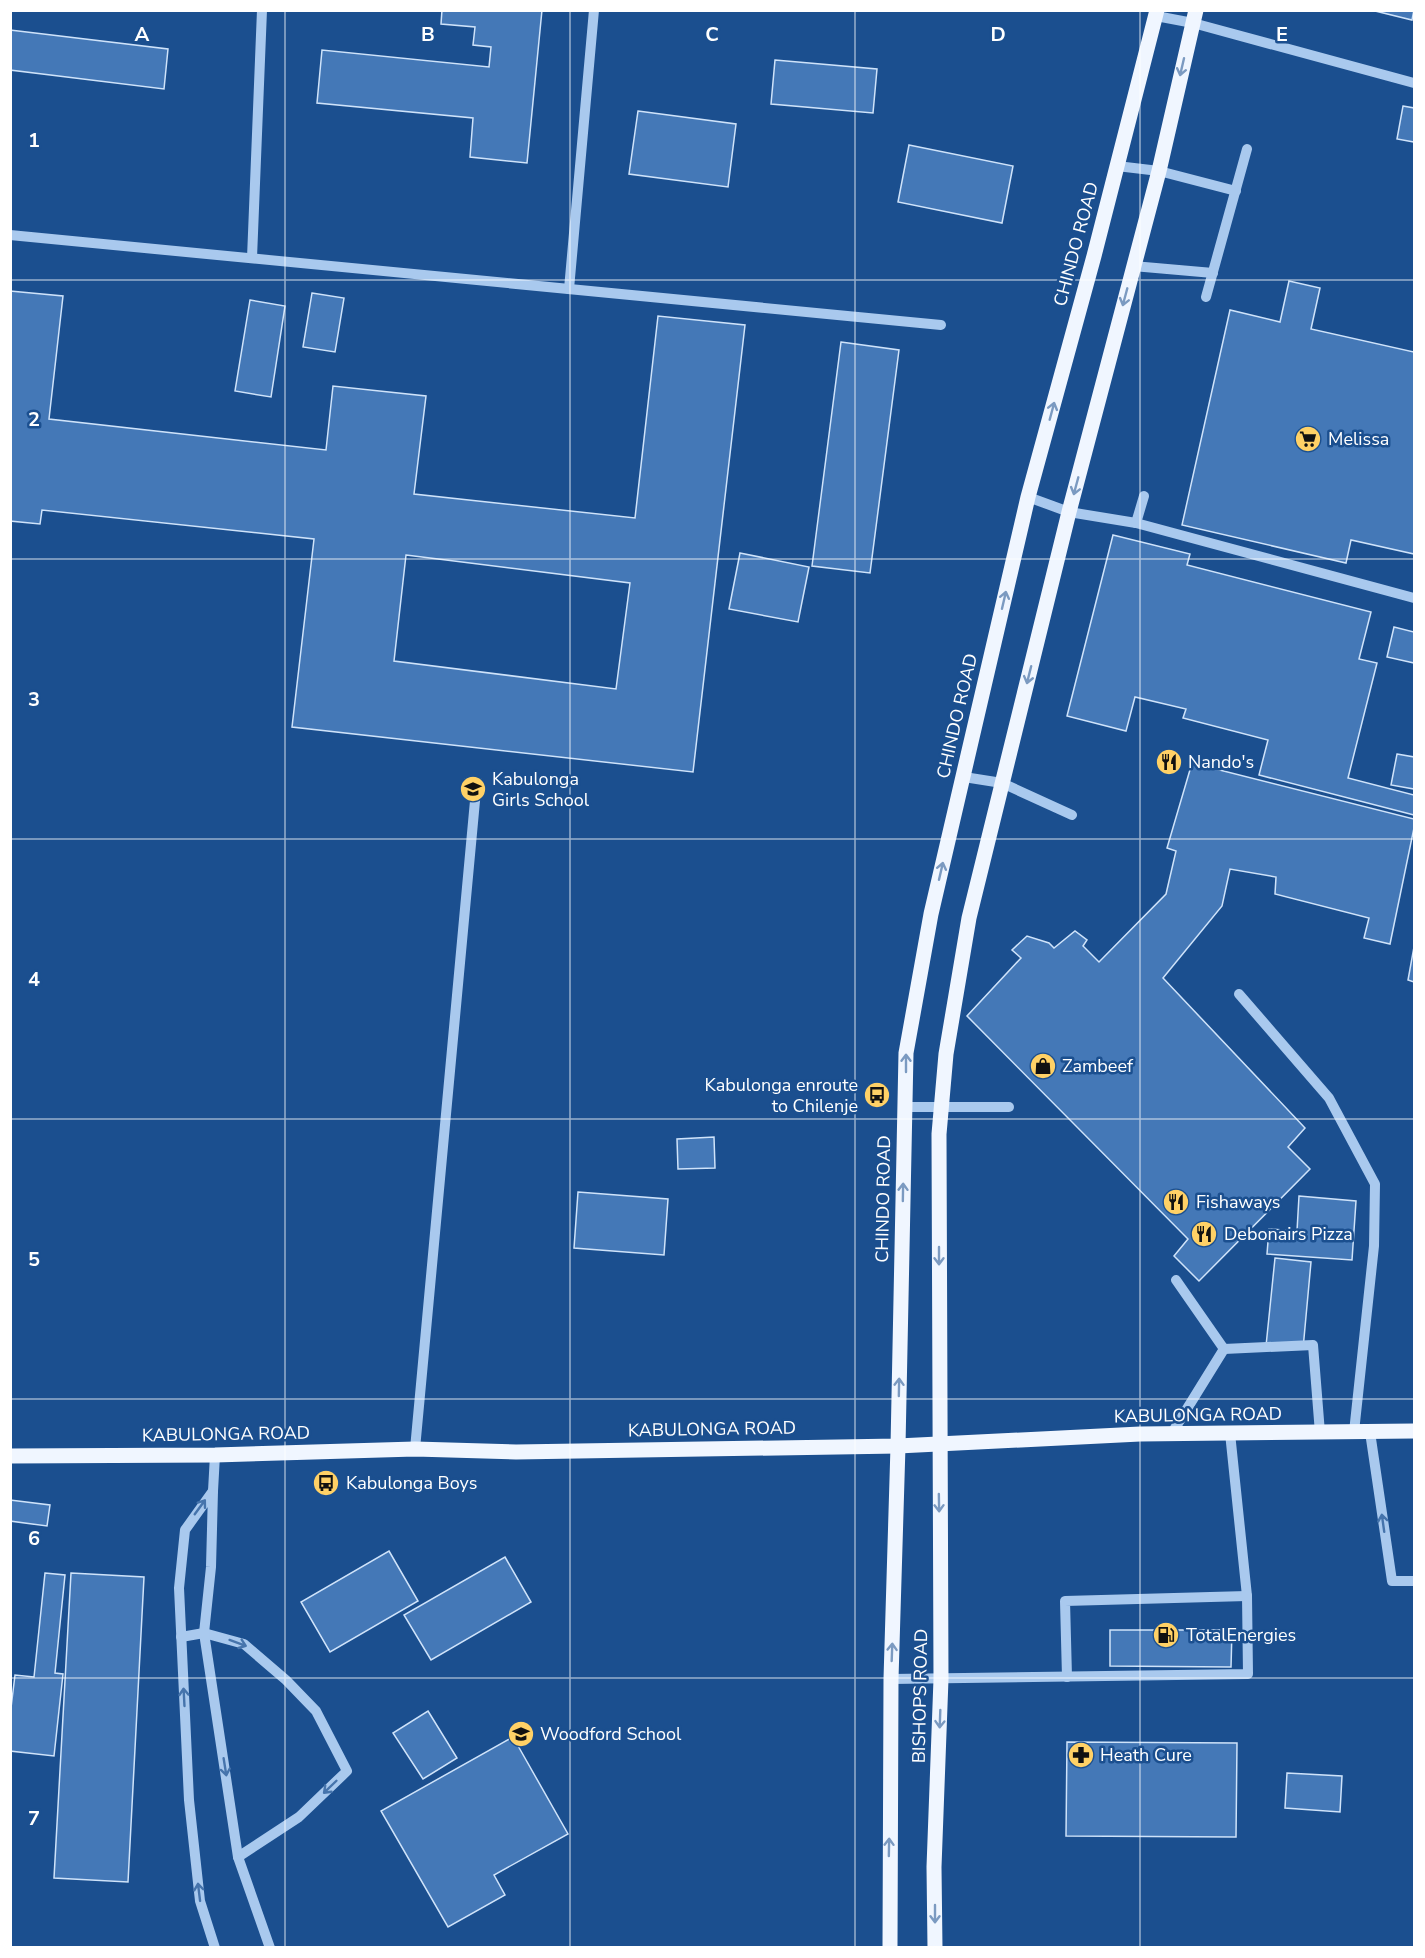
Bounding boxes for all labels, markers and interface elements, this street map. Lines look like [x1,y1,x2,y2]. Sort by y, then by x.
text: A [135,21,150,48]
text: B [421,21,435,48]
text: C [705,21,719,48]
text: D [990,21,1006,48]
text: E [1276,21,1288,48]
one-way arrow [1176,58,1188,77]
text: 1 [28,127,40,154]
street label: CHINDO ROAD [1048,179,1104,309]
one-way arrow [1119,287,1130,306]
one-way arrow [1047,401,1058,420]
text: 2 [28,406,40,433]
supermarket icon: Melissa [1293,424,1323,454]
place label: Melissa [1328,427,1389,451]
one-way arrow [1070,476,1081,495]
one-way arrow [999,590,1011,609]
street label: CHINDO ROAD [931,651,983,781]
one-way arrow [1022,665,1034,684]
text: 3 [28,686,40,713]
restaurant icon: Nando's [1154,747,1184,777]
place label: Nando's [1188,750,1254,774]
place label: Kabulonga Girls School [492,767,590,812]
school or university icon: Kabulonga Girls School [458,774,488,804]
one-way arrow [936,862,948,881]
text: 4 [28,966,40,993]
shop icon: Zambeef [1028,1051,1058,1081]
one-way arrow [900,1053,912,1073]
place label: Zambeef [1062,1054,1134,1078]
place label: Kabulonga enroute to Chilenje [704,1073,858,1118]
bus stop icon: Kabulonga enroute to Chilenje [862,1080,892,1110]
street label: CHINDO ROAD [870,1135,896,1263]
one-way arrow [897,1183,909,1203]
restaurant icon: Fishaways [1161,1187,1191,1217]
place label: Fishaways [1196,1190,1281,1214]
restaurant icon: Debonairs Pizza [1189,1219,1219,1249]
place label: Debonairs Pizza [1224,1222,1353,1246]
one-way arrow [933,1245,945,1265]
text: 5 [28,1246,40,1273]
one-way arrow [893,1378,905,1398]
street label: KABULONGA ROAD [1114,1402,1282,1428]
street label: KABULONGA ROAD [628,1416,796,1442]
street label: KABULONGA ROAD [142,1421,310,1447]
bus stop icon: Kabulonga Boys [311,1468,341,1498]
place label: Kabulonga Boys [346,1471,477,1495]
one-way arrow [934,1492,945,1512]
one-way arrow [194,1500,207,1516]
one-way arrow [1378,1514,1389,1533]
text: 6 [28,1525,40,1552]
fuel station icon: TotalEnergies [1151,1620,1181,1650]
place label: TotalEnergies [1186,1623,1296,1647]
street label: BISHOPS ROAD [907,1629,933,1763]
one-way arrow [228,1639,247,1650]
one-way arrow [886,1643,897,1663]
one-way arrow [178,1688,189,1708]
one-way arrow [934,1708,945,1728]
school or university icon: Woodford School [506,1719,536,1749]
place label: Woodford School [540,1722,682,1746]
pharmacy icon: Heath Cure [1066,1740,1096,1770]
place label: Heath Cure [1100,1743,1192,1767]
one-way arrow [219,1757,230,1777]
one-way arrow [323,1780,338,1795]
text: 7 [28,1805,40,1832]
one-way arrow [883,1838,895,1858]
one-way arrow [193,1882,204,1902]
one-way arrow [929,1903,940,1923]

